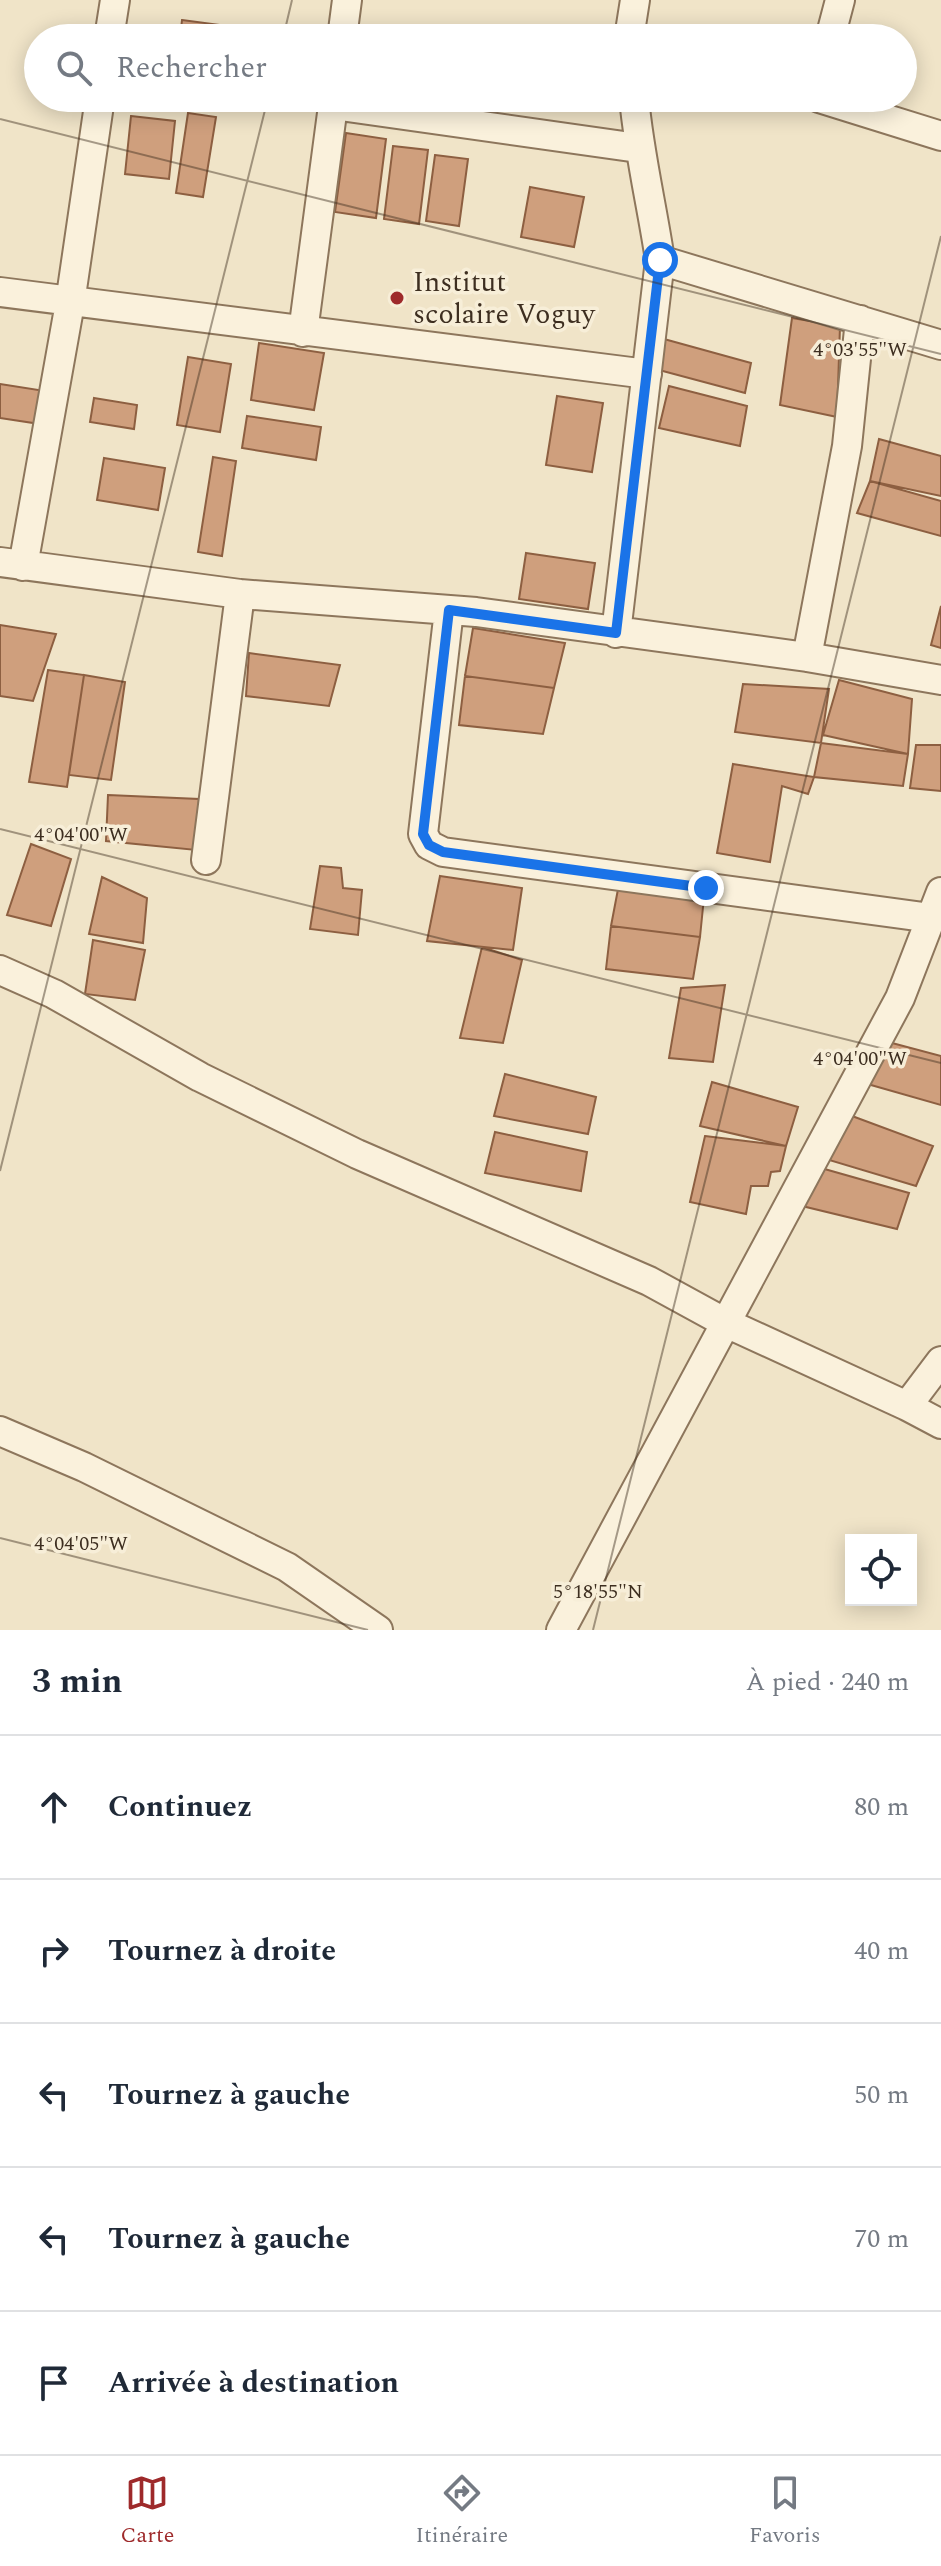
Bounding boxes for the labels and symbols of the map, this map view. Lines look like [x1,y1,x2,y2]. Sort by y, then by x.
route start [642,242,678,278]
place label: Institut scolaire Voguy [413,261,596,336]
marker: Institut scolaire Voguy [388,289,406,307]
text: 4°03'55"W [813,335,907,365]
text: 4°04'00"W [34,820,128,850]
route end [688,870,724,906]
text: 4°04'00"W [813,1044,907,1074]
text: 4°04'05"W [34,1529,128,1559]
text: 5°18'55"N [553,1577,643,1607]

